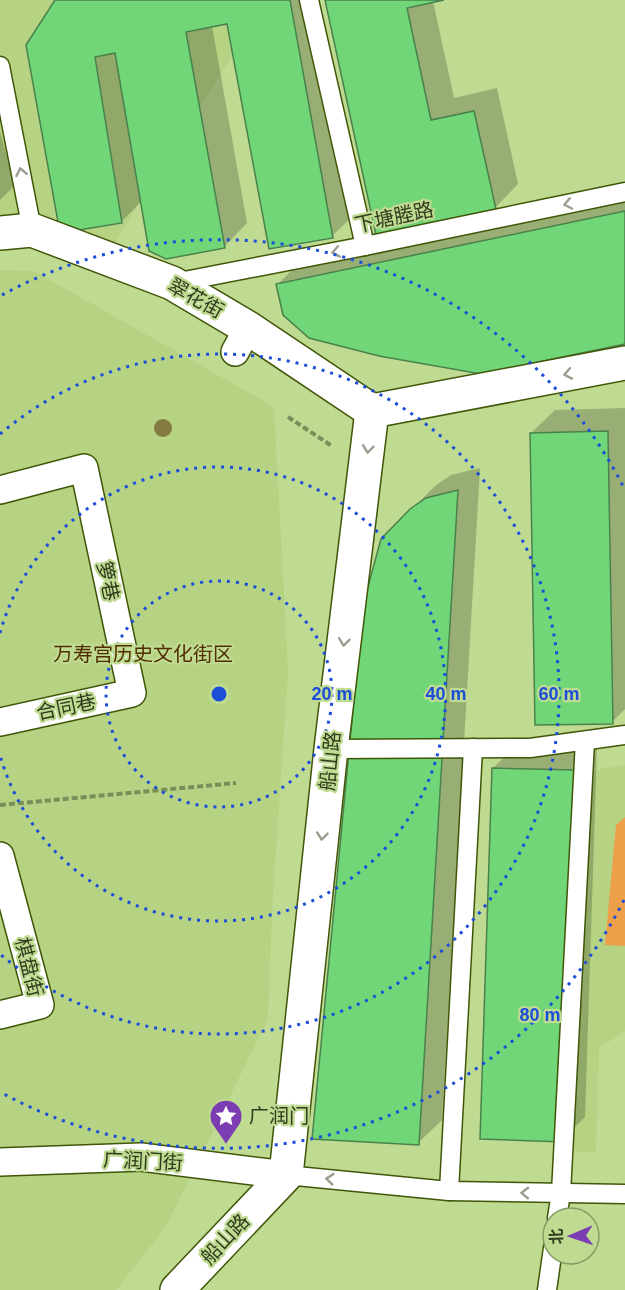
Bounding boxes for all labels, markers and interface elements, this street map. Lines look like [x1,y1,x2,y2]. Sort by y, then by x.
one-way arrow [15,168,28,178]
one-way arrow [563,197,573,210]
street label: 下塘塍路 [353,198,435,236]
one-way arrow [331,245,341,258]
street label: 翠花街 [164,274,228,322]
one-way arrow [563,367,573,380]
one-way arrow [362,444,374,453]
street label: 箩巷 [93,559,123,603]
one-way arrow [338,638,351,647]
park label: 万寿宫历史文化街区 [53,643,233,665]
centre of rings [209,684,229,704]
text: 20 m [311,684,353,704]
text: 40 m [425,684,467,704]
text: 60 m [538,684,580,704]
street label: 合同巷 [34,690,98,724]
street label: 船山路 [316,730,344,792]
one-way arrow [316,832,329,841]
street label: 棋盘街 [11,935,47,999]
text: 80 m [519,1005,561,1025]
place icon: 广润门 [208,1098,244,1145]
place label: 广润门 [249,1105,309,1127]
street label: 广润门街 [102,1148,184,1174]
one-way arrow [326,1173,335,1186]
one-way arrow [520,1187,529,1199]
north arrow [541,1206,601,1266]
street label: 船山路 [196,1210,254,1268]
text: 北 [548,1228,565,1245]

